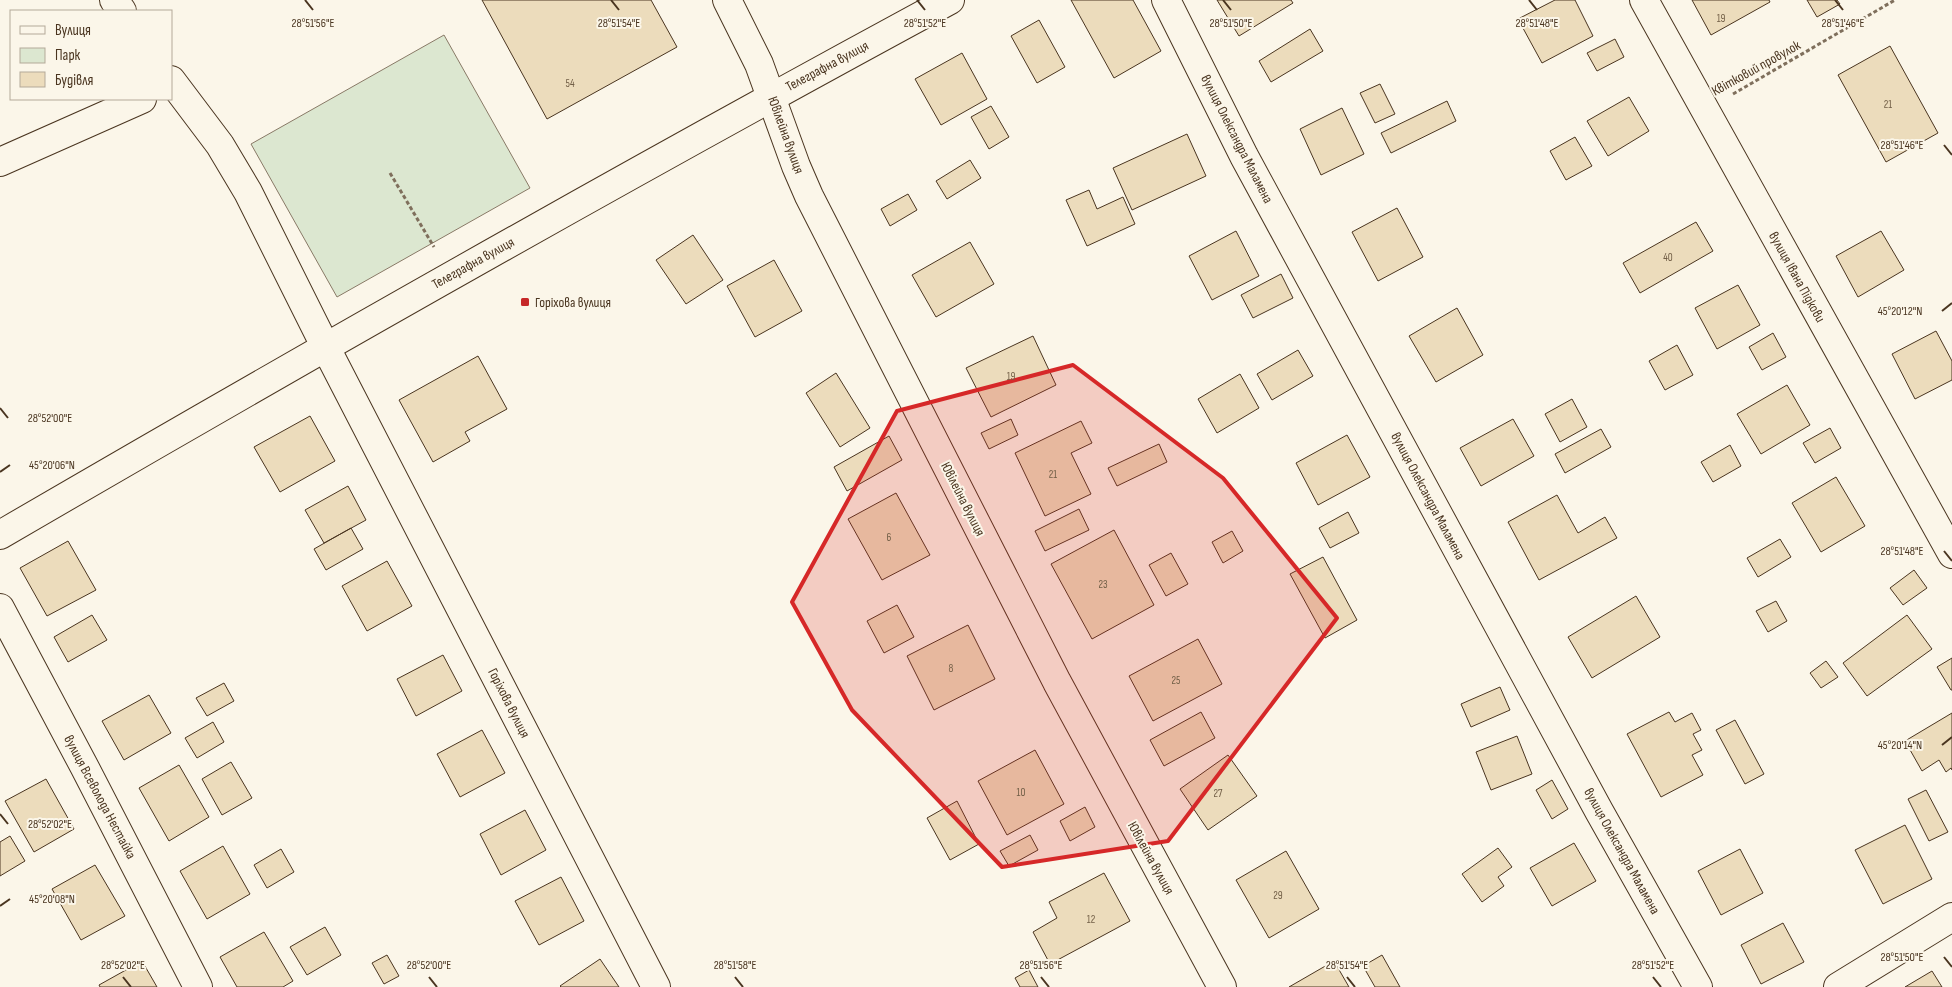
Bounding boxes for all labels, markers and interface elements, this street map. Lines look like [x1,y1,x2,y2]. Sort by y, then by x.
legend [10,10,172,100]
house number: 19 [1717,12,1725,25]
text: 28°51'56"E [292,16,334,31]
text: 28°51'54"E [598,16,640,31]
text: 28°51'52"E [904,16,946,31]
text: 28°51'50"E [1210,16,1252,31]
text: 28°51'48"E [1516,16,1559,31]
text: 28°51'46"E [1822,16,1865,31]
text: Вулиця [55,21,91,40]
street label: Квітковий провулок [1709,36,1804,99]
street label: Телеграфна вулиця [783,37,871,95]
text: Парк [55,46,81,65]
text: Будівля [55,71,94,90]
street label: вулиця Олександра Маламена [1197,72,1277,206]
house number: 54 [565,77,575,90]
street label: Ювілейна вулиця [764,94,808,176]
house number: 21 [1884,98,1892,111]
text: 28°51'46"E [1881,138,1924,153]
street label: вулиця Івана Підкови [1765,229,1829,325]
street label: Телеграфна вулиця [429,233,517,293]
house number: 40 [1663,251,1673,264]
place label: Горіхова вулиця [535,294,611,311]
marker: Горіхова вулиця [519,296,531,308]
text: 45°20'12"N [1878,304,1922,319]
house number: 19 [1007,370,1015,383]
text: 28°52'00"E [28,411,72,426]
street label: вулиця Олександра Маламена [1387,429,1469,563]
text: 45°20'06"N [29,458,75,473]
street label: Ювілейна вулиця [937,459,989,539]
house number: 21 [1049,468,1057,481]
house number: 6 [887,531,892,544]
text: 28°51'48"E [1881,544,1924,559]
house number: 23 [1098,578,1108,591]
house number: 8 [949,662,954,675]
street label: Горіхова вулиця [484,665,534,741]
house number: 25 [1172,674,1180,687]
street label: вулиця Всеволода Нестайка [60,732,140,862]
text: 45°20'14"N [1878,738,1922,753]
street label: вулиця Олександра Маламена [1580,785,1664,917]
house number: 10 [1017,786,1025,799]
house number: 27 [1214,787,1223,800]
text: 28°52'02"E [28,817,72,832]
street label: Ювілейна вулиця [1124,818,1178,898]
house number: 29 [1273,889,1283,902]
text: 45°20'08"N [29,892,75,907]
house number: 12 [1087,913,1096,926]
text: 28°51'50"E [1881,950,1923,965]
text: 28°52'02"E [101,958,145,973]
text: 28°52'00"E [407,958,451,973]
text: 28°51'58"E [714,958,756,973]
text: 28°51'56"E [1020,958,1062,973]
text: 28°51'54"E [1326,958,1368,973]
text: 28°51'52"E [1632,958,1674,973]

